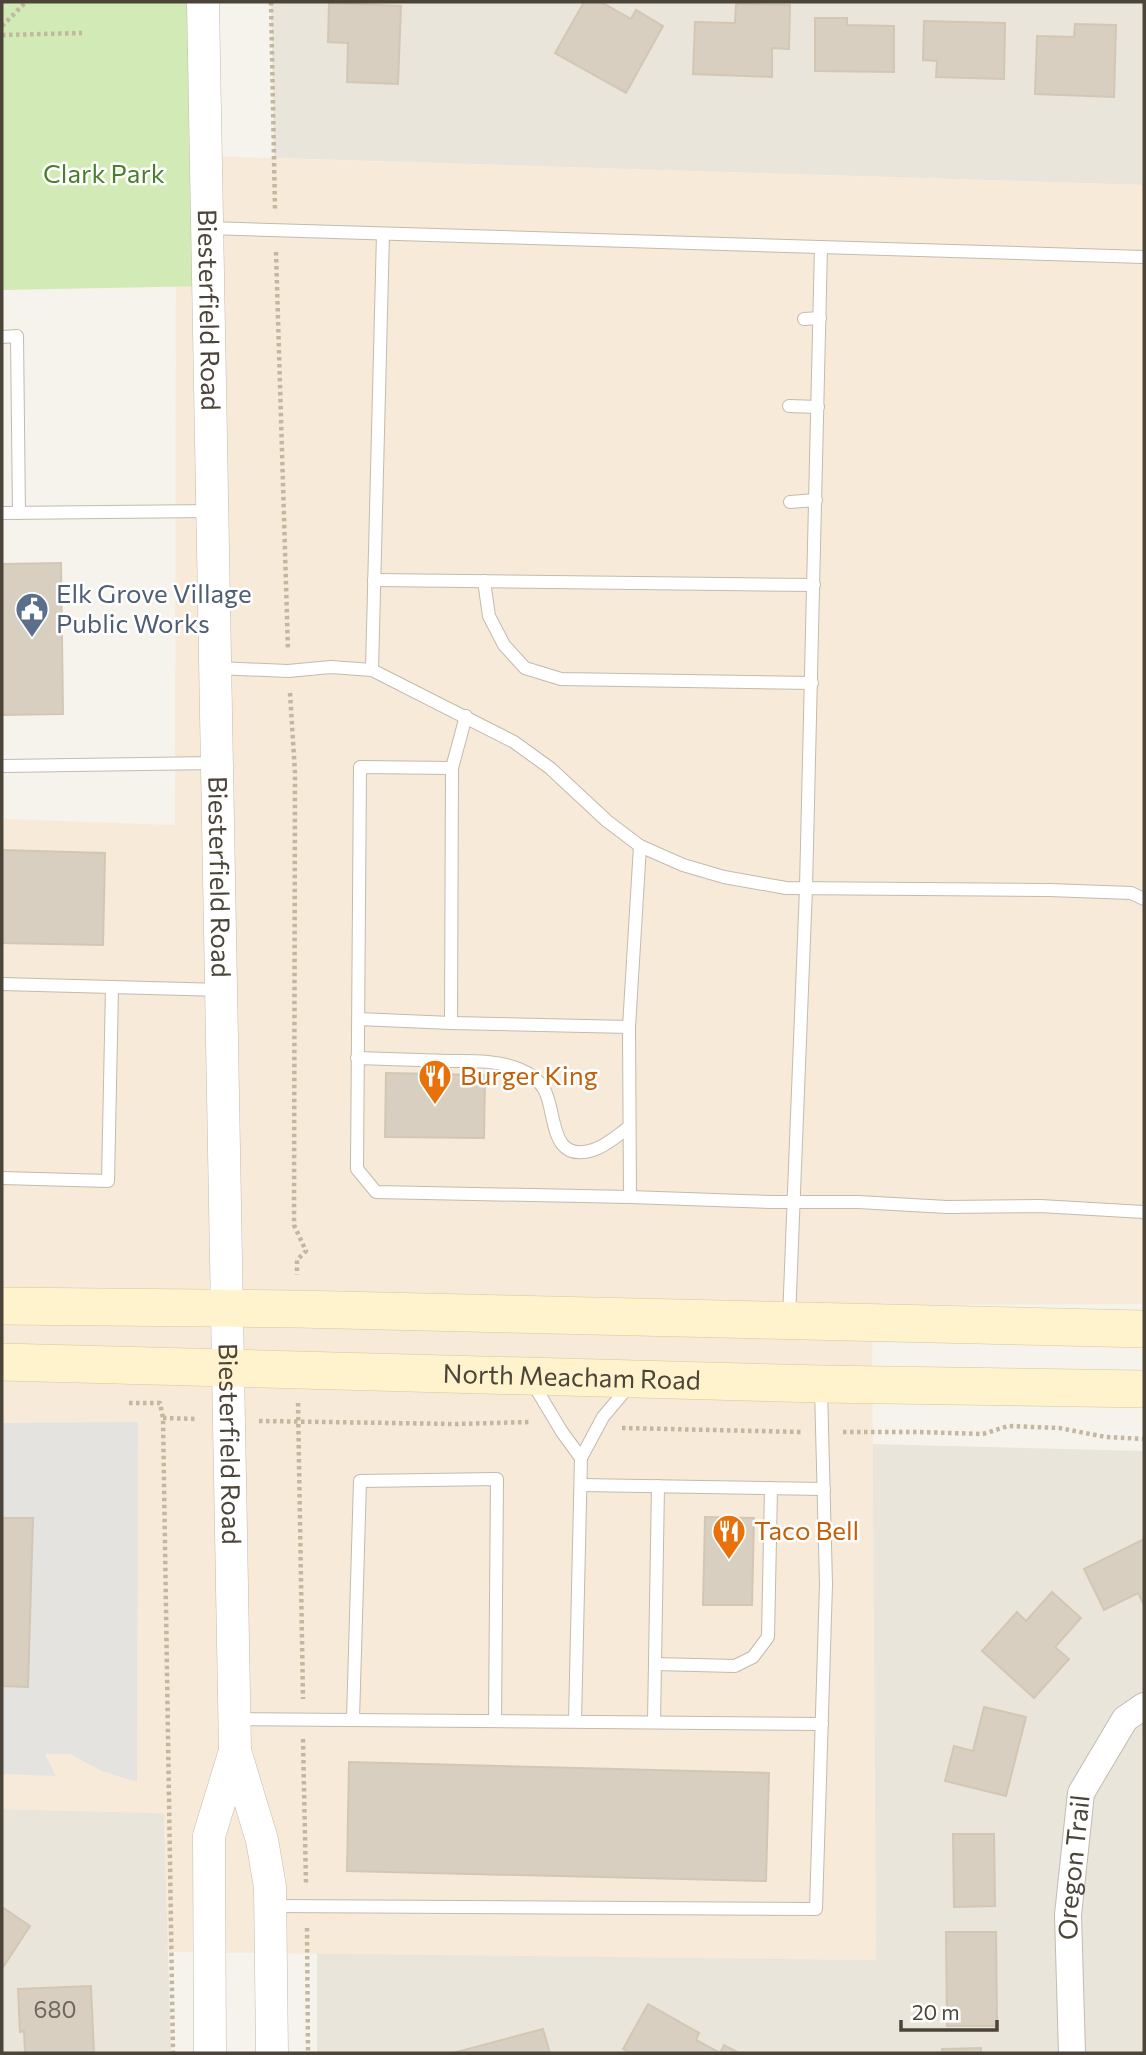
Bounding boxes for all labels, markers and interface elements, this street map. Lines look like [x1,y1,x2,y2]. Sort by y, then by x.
park label: Clark Park [43,157,165,188]
street label: Biesterfield Road [193,209,227,411]
place label: Elk Grove Village Public Works [56,577,252,638]
public building icon: Elk Grove Village Public Works [13,590,51,639]
street label: Biesterfield Road [203,776,238,978]
restaurant icon: Burger King [416,1057,454,1106]
place label: Burger King [460,1059,598,1090]
street label: Biesterfield Road [214,1343,248,1545]
street label: North Meacham Road [442,1357,701,1395]
restaurant icon: Taco Bell [710,1512,748,1561]
place label: Taco Bell [754,1514,859,1545]
street label: Oregon Trail [1051,1793,1095,1940]
scale bar [901,1988,997,2032]
house number: 680 [34,1995,76,2023]
text: 20 m [912,1999,960,2024]

